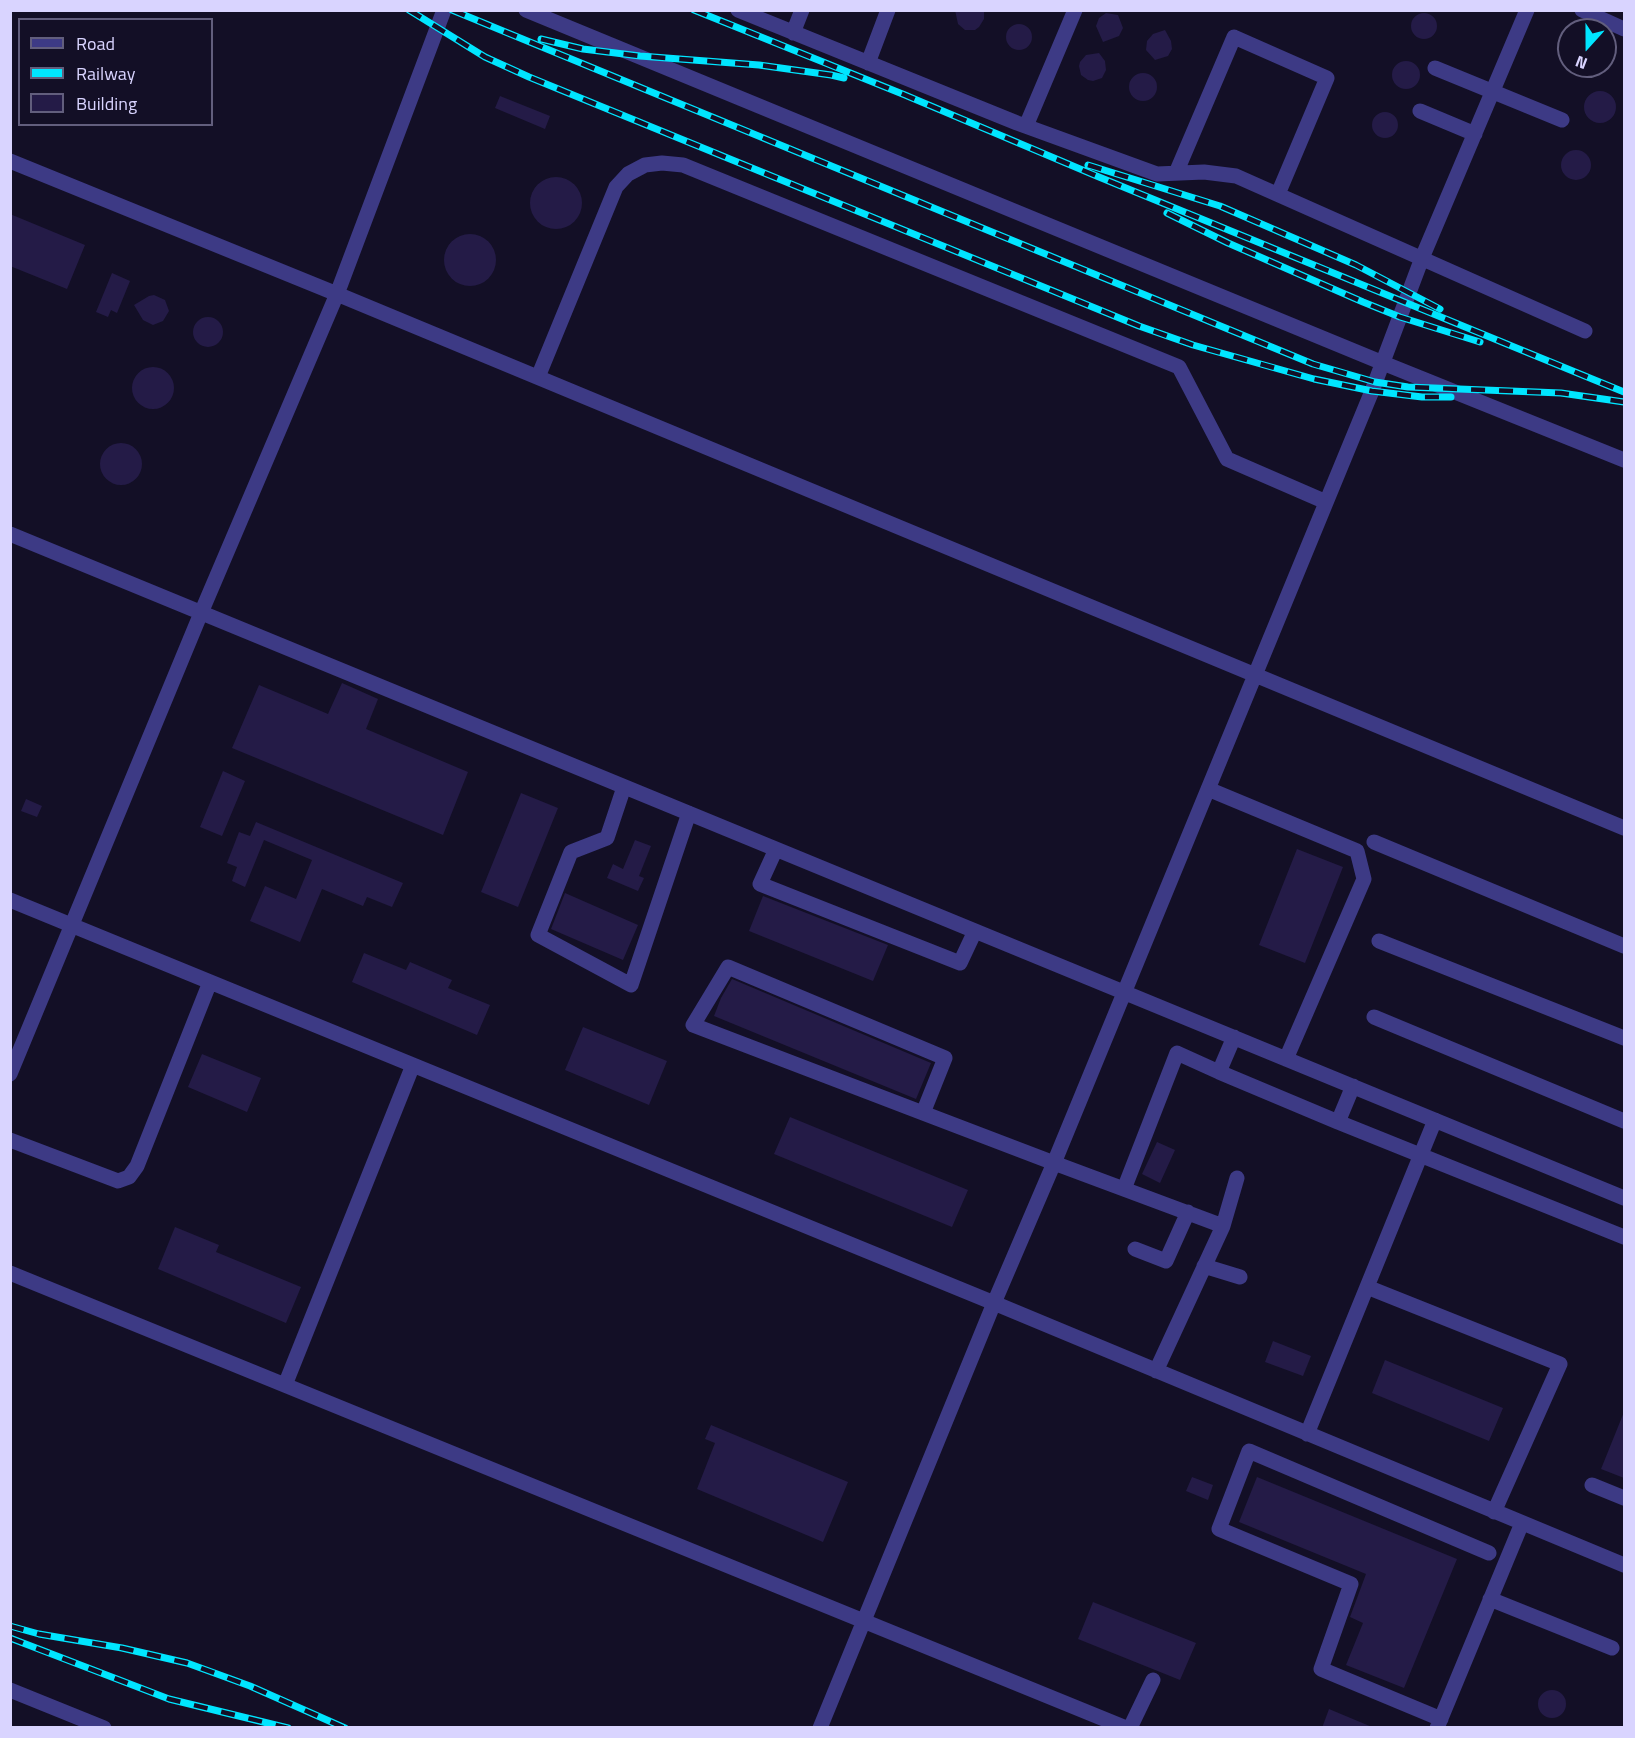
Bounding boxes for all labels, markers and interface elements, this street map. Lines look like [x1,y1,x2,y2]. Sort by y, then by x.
legend [18,18,213,126]
north arrow [1557,18,1617,78]
text: Road [76,30,115,57]
text: N [1572,50,1591,76]
text: Railway [76,60,135,87]
text: Building [76,90,137,117]

